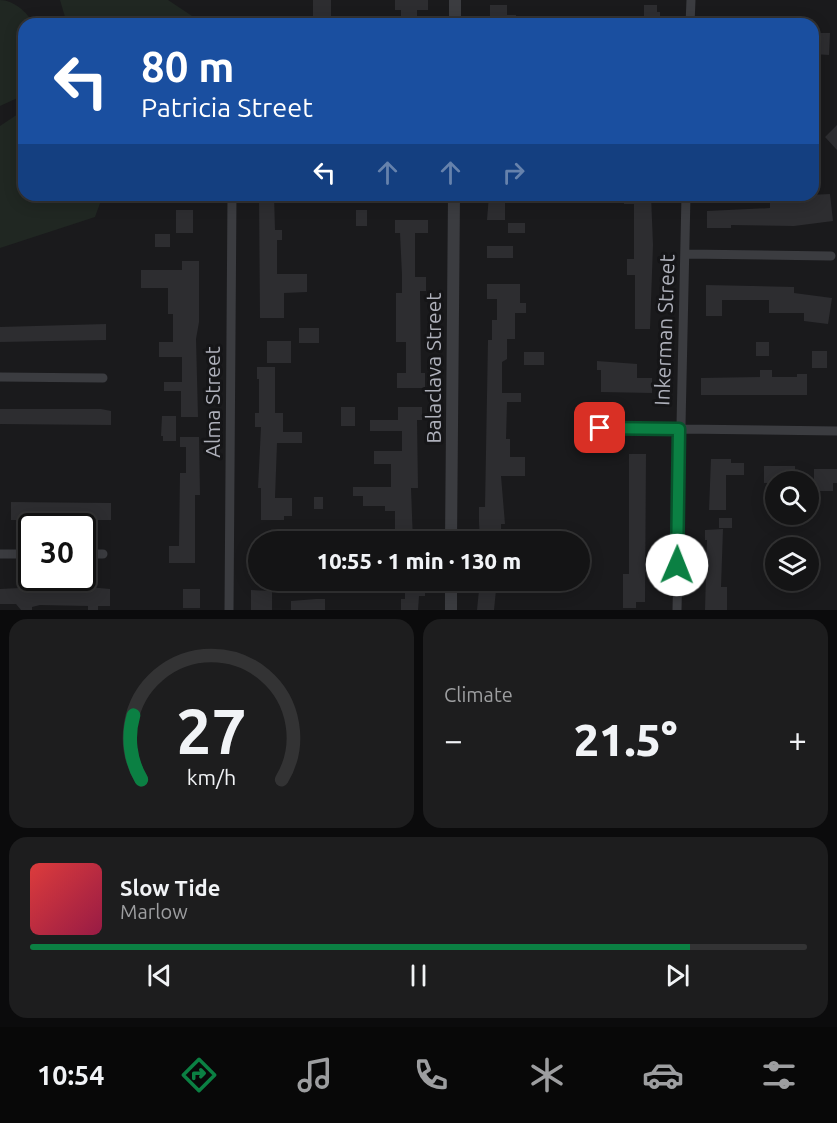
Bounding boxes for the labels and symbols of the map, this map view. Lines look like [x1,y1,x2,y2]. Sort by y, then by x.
street label: Inkerman Street [649,254,679,406]
street label: Balaclava Street [421,292,445,444]
street label: Alma Street [200,346,224,458]
pin [574,402,625,453]
speed limit sign: 30 [18,513,96,591]
position arrow [645,533,709,597]

